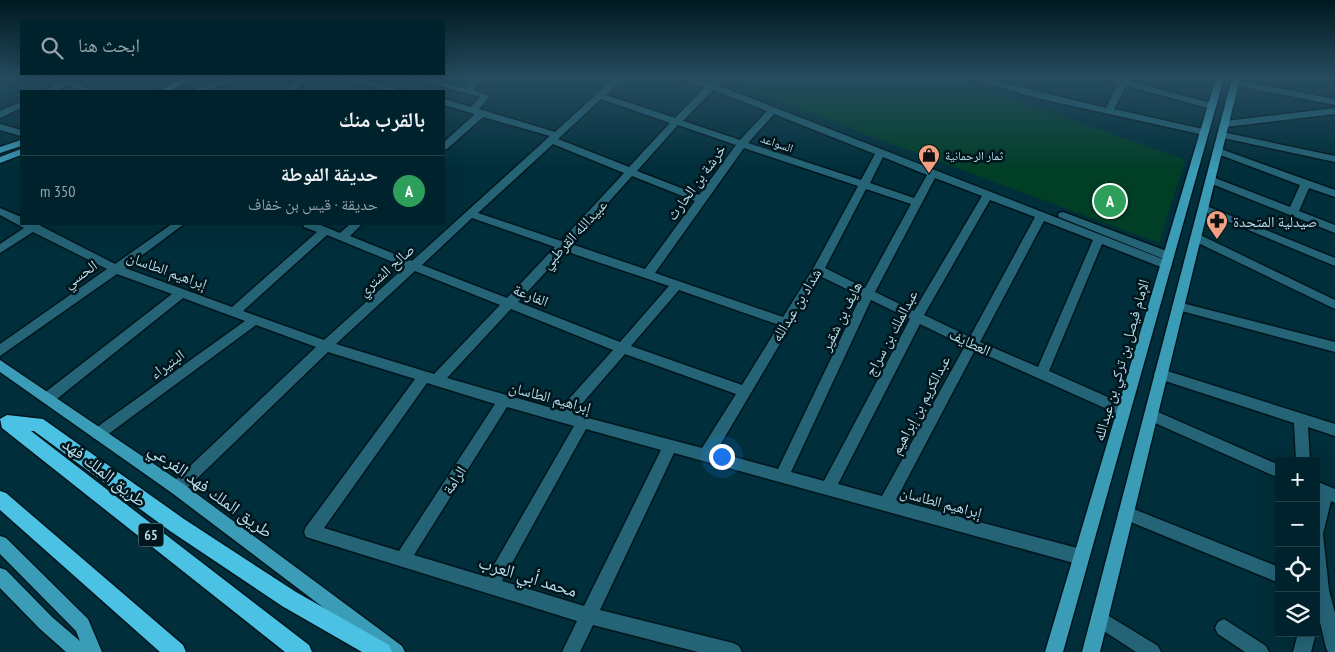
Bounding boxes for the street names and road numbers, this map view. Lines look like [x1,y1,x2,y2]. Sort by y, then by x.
street label: السواعد [759,130,795,156]
street label: خرشة بن الحارث [662,140,731,224]
street label: عبيدالله القرطبي [537,195,613,275]
street label: صالح الشتري [354,240,420,302]
street label: إبراهيم الطاسان [124,247,210,294]
street label: الحسي [59,256,102,295]
street label: شداد بن عبدالله [767,265,826,346]
street label: الإمام فيصل بن تركي بن عبدالله [1089,277,1156,444]
street label: هايف بن شقير [816,278,867,355]
street label: الفارعة [511,279,551,311]
street label: عبدالملك بن سراج [860,286,923,380]
street label: العطايف [946,324,994,360]
street label: البتيراء [146,345,188,383]
street label: عبدالكريم بن إبراهيم [886,352,955,458]
street label: إبراهيم الطاسان [507,377,593,418]
street label: طريق الملك فهد [58,432,152,512]
street label: طريق الملك فهد الفرعي [142,437,278,546]
street label: الرامة [438,462,470,498]
street label: إبراهيم الطاسان [898,482,984,523]
road number: 65 [138,524,164,546]
street label: محمد أبي العرب [475,550,580,605]

